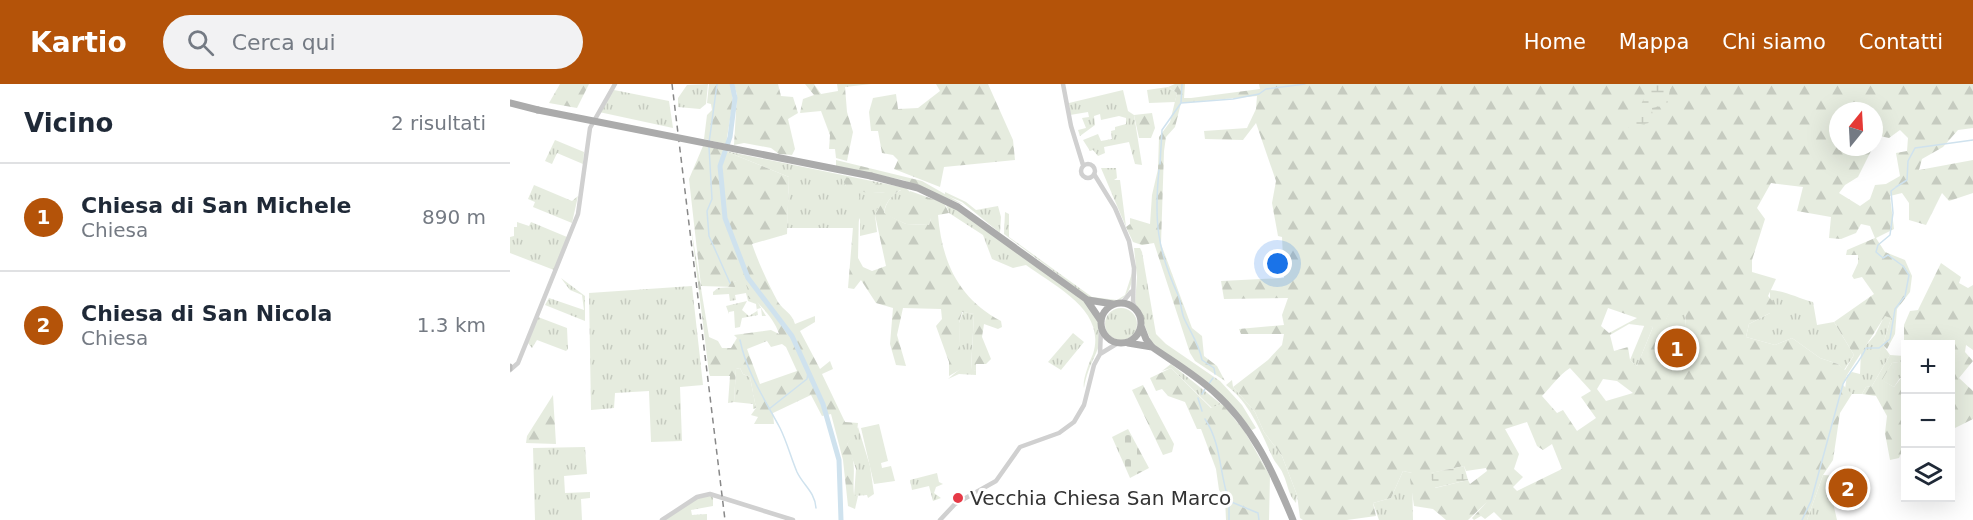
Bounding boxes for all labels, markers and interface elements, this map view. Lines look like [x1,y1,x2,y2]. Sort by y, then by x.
search box [163,15,583,69]
text: Kartio [30,26,127,59]
icon: search [184,26,217,59]
text: Cerca qui [232,30,336,55]
text: Home [1524,30,1586,54]
text: Mappa [1619,30,1689,54]
text: Chi siamo [1722,30,1826,54]
text: Contatti [1859,30,1943,54]
north arrow [1829,102,1883,156]
text: Vicino [24,108,113,138]
text: 2 risultati [391,111,486,135]
text: Chiesa di San Michele [81,193,351,218]
text: 1 [37,205,50,229]
text: 890 m [422,205,486,229]
text: Chiesa [81,218,148,242]
your location [1263,249,1292,278]
text: Chiesa di San Nicola [81,301,332,326]
text: 2 [37,313,50,337]
text: 1.3 km [417,313,486,337]
text: Chiesa [81,326,148,350]
pin: 1 [1658,326,1696,370]
map controls [1901,340,1955,502]
button: + [1901,340,1955,394]
button: − [1901,394,1955,448]
button: layers [1901,448,1955,502]
pin: 2 [1828,466,1868,510]
place label: Vecchia Chiesa San Marco [970,486,1231,510]
marker: Vecchia Chiesa San Marco [951,491,965,505]

